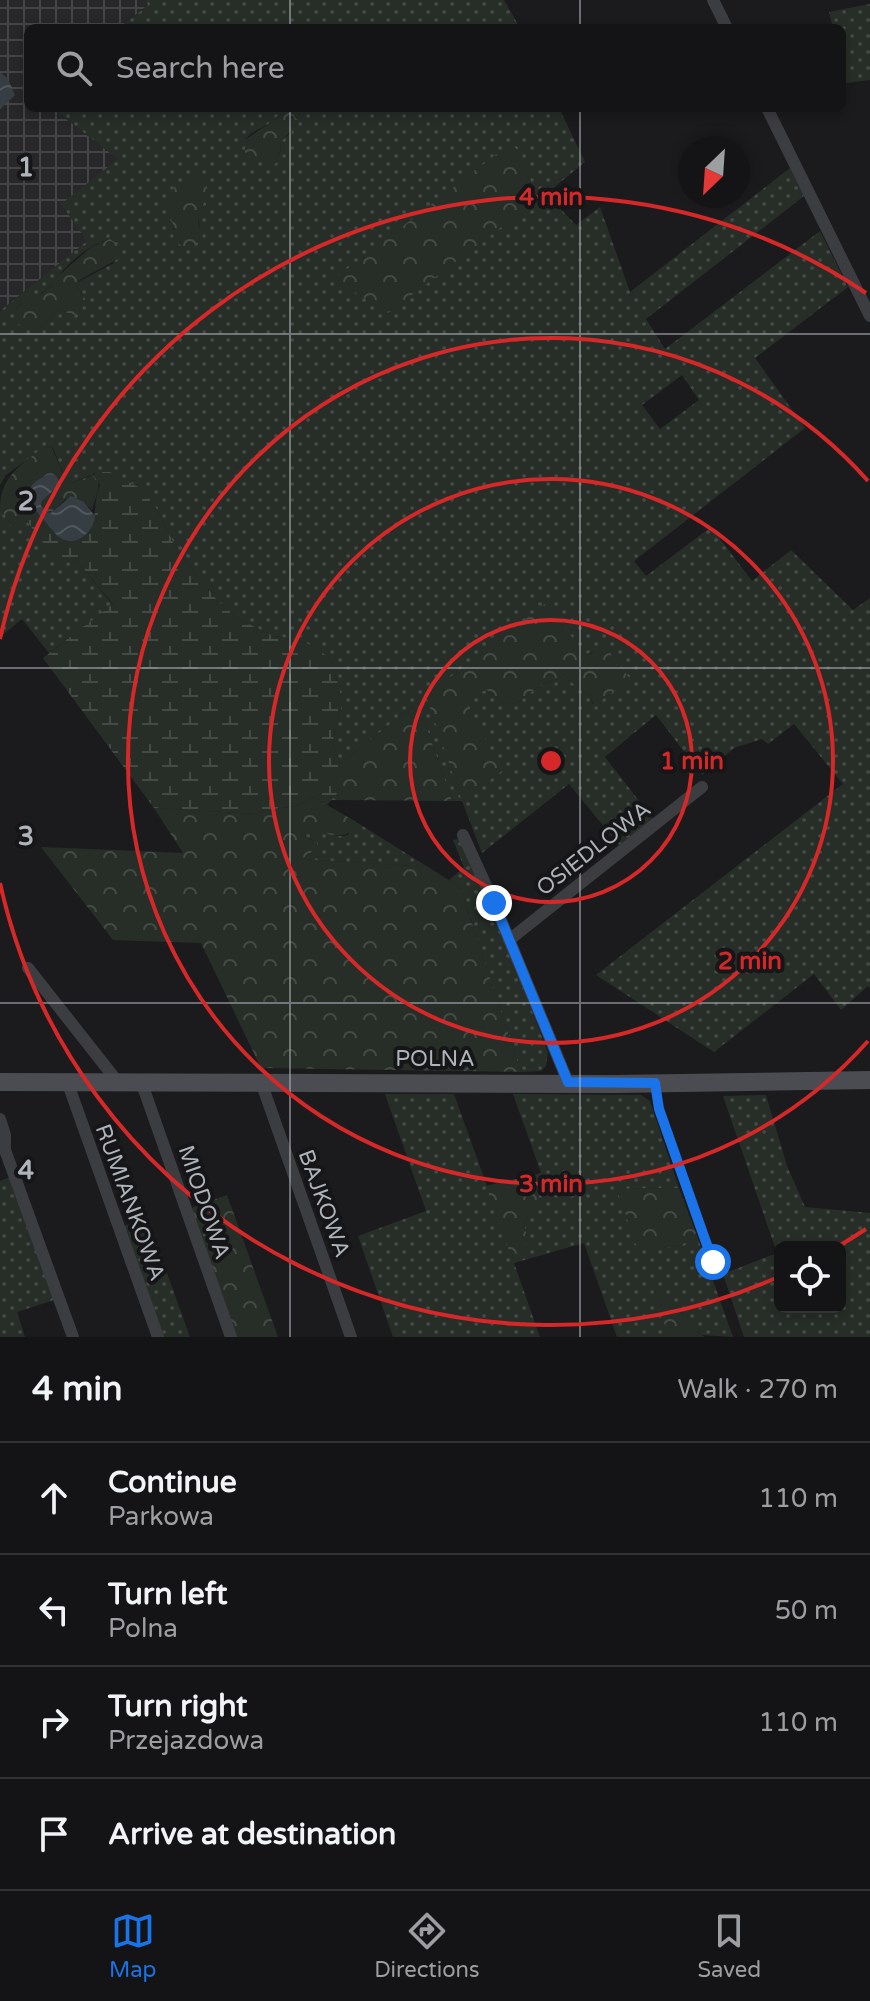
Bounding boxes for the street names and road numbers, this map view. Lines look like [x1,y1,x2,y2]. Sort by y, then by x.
street label: OSIEDLOWA [531,796,656,901]
street label: POLNA [395,1046,475,1072]
street label: RUMIANKOWA [90,1121,170,1284]
street label: MIODOWA [172,1142,236,1263]
street label: BAJKOWA [293,1146,356,1261]

